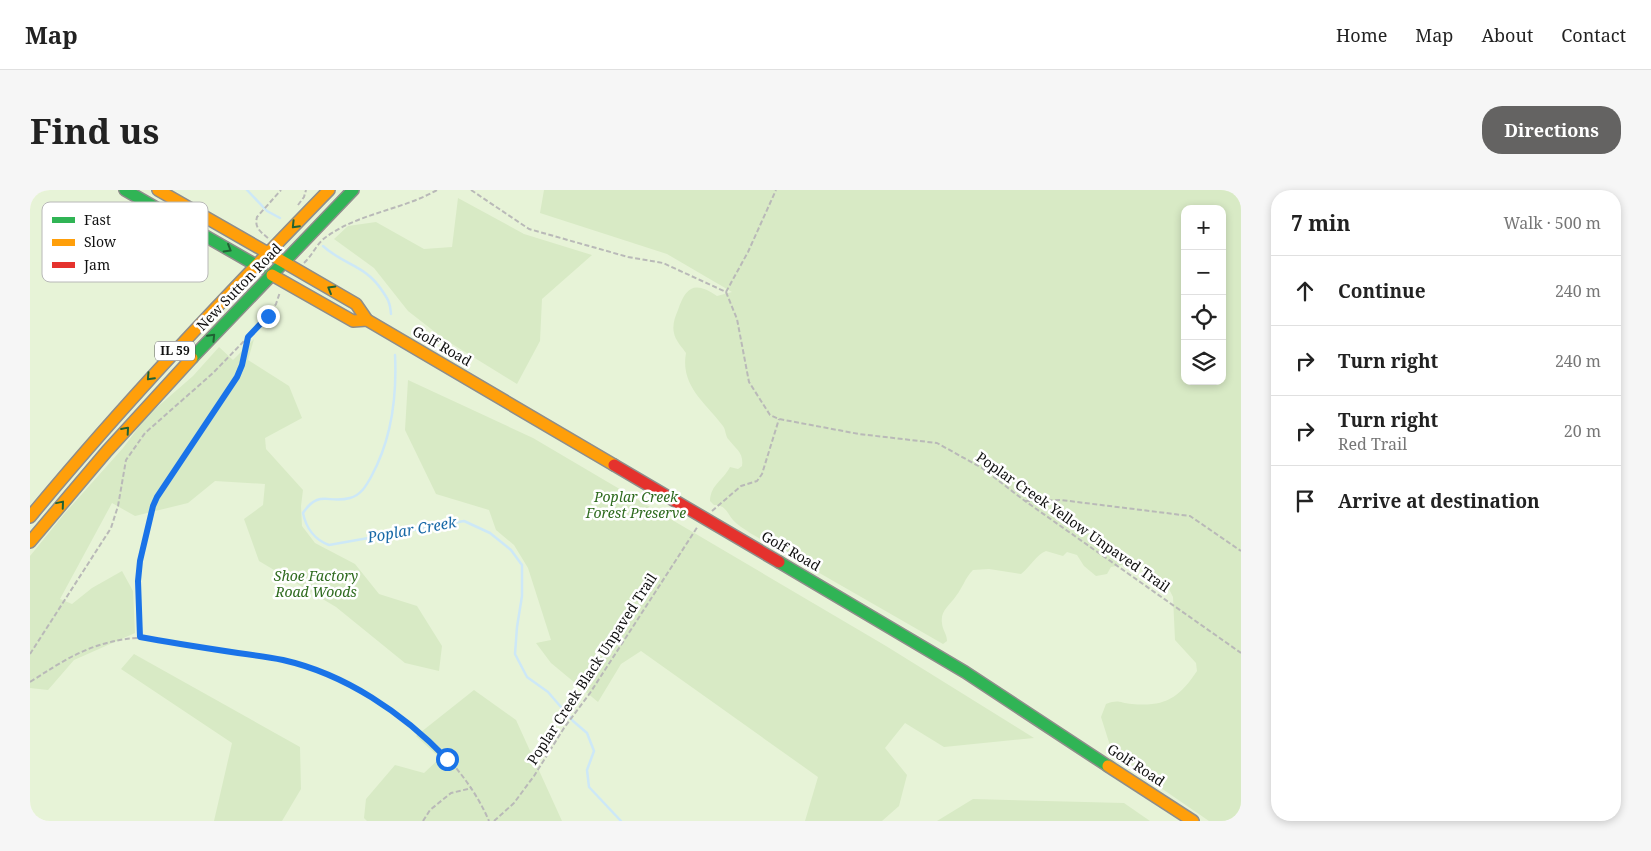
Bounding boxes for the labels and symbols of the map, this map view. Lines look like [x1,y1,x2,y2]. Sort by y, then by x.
legend [42,202,208,282]
text: Fast [84,210,111,229]
one-way arrow [292,219,301,228]
text: Slow [84,232,117,251]
street label: New Sutton Road [192,238,286,335]
one-way arrow [222,243,231,253]
text: Jam [83,255,110,274]
one-way arrow [327,285,336,295]
route end [257,305,280,328]
street label: Golf Road [409,321,475,370]
one-way arrow [206,333,215,342]
road number: IL 59 [155,342,195,360]
one-way arrow [147,372,156,381]
one-way arrow [120,427,129,436]
street label: Poplar Creek Yellow Unpaved Trail [973,447,1174,596]
park label: Poplar Creek Forest Preserve [585,487,686,522]
one-way arrow [55,501,64,510]
water label: Poplar Creek [365,511,458,547]
street label: Golf Road [758,526,824,575]
park label: Shoe Factory Road Woods [274,566,358,601]
street label: Poplar Creek Black Unpaved Trail [522,569,661,768]
street label: Golf Road [1104,739,1169,790]
route start [436,748,459,771]

